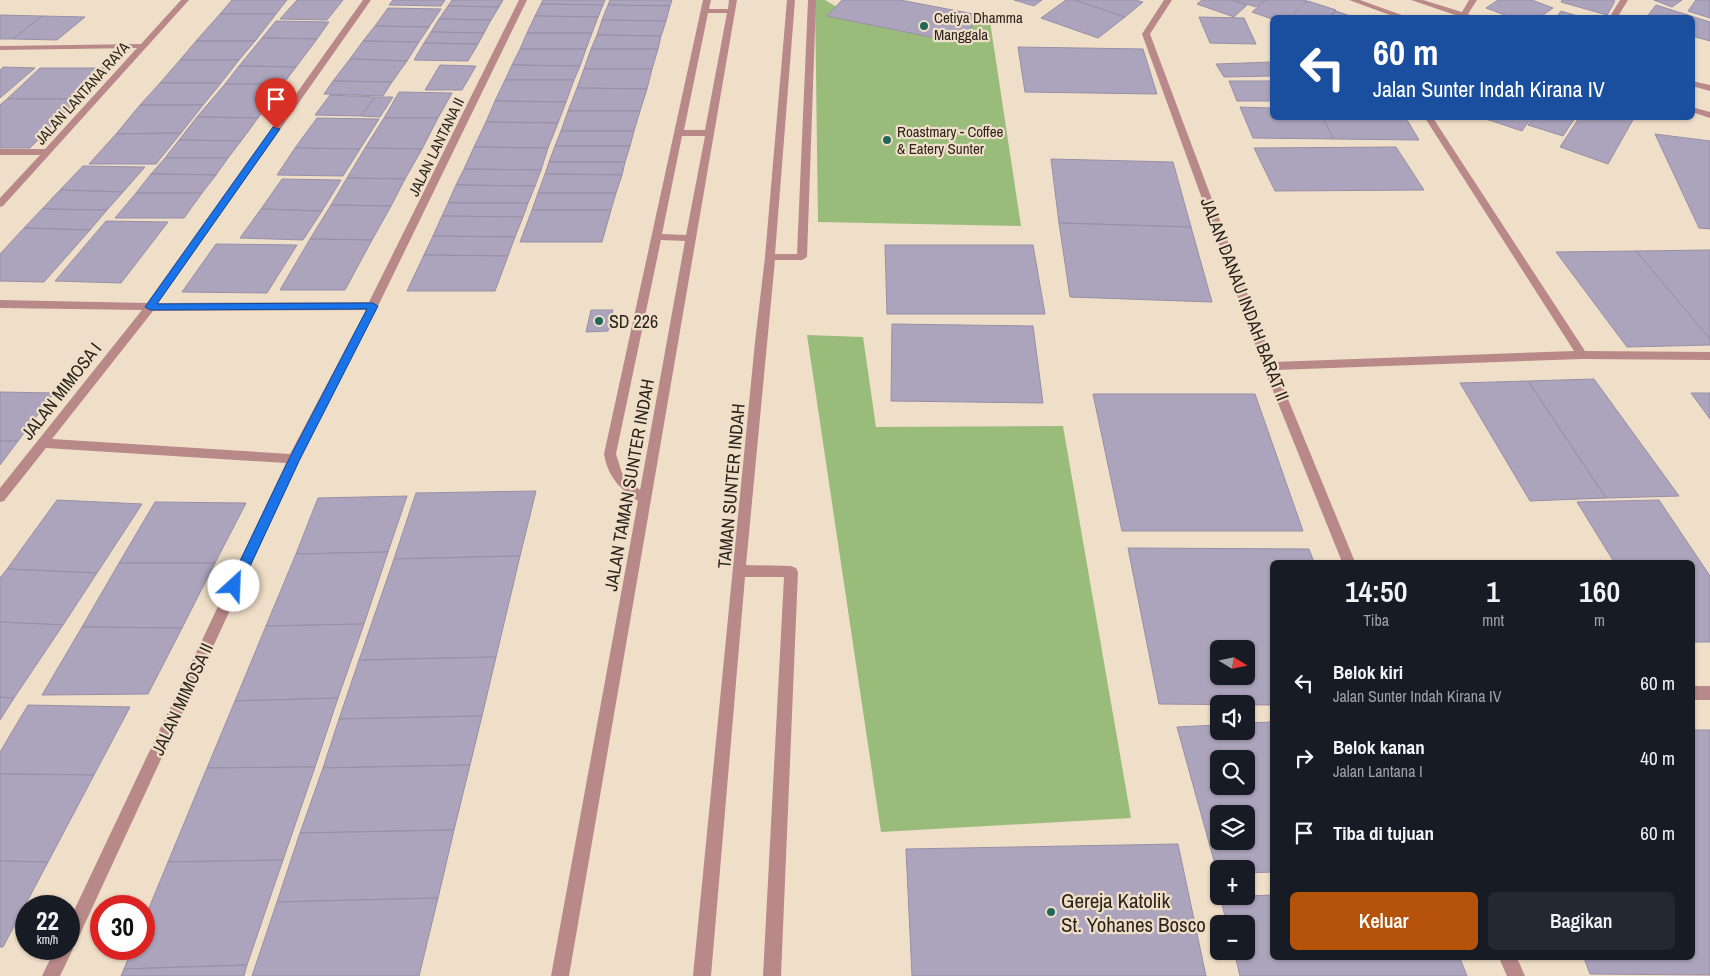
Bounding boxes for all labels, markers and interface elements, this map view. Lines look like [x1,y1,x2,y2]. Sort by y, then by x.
place label: Cetiya Dhamma Manggala [934,7,1023,45]
marker: Cetiya Dhamma Manggala [918,20,930,32]
text: 60 m [1373,29,1438,76]
icon: left [1290,35,1355,100]
street label: JALAN LANTANA RAYA [30,36,134,149]
text: Jalan Sunter Indah Kirana IV [1373,74,1605,104]
pin [255,78,297,129]
icon: arrive [262,85,290,113]
street label: JALAN LANTANA II [403,94,469,200]
place label: Roastmary - Coffee & Eatery Sunter [897,121,1004,159]
marker: Roastmary - Coffee & Eatery Sunter [881,134,893,146]
street label: JALAN DANAU INDAH BARAT II [1195,194,1295,404]
place label: SD 226 [609,309,658,334]
marker: SD 226 [593,315,605,327]
street label: JALAN MIMOSA I [15,337,107,445]
street label: JALAN TAMAN SUNTER INDAH [598,377,660,593]
street label: TAMAN SUNTER INDAH [711,403,751,569]
position arrow [207,559,259,611]
text: 14:50 [1345,571,1407,611]
text: 1 [1486,571,1500,611]
text: 160 [1579,571,1620,611]
text: Tiba [1363,609,1389,631]
text: mnt [1482,609,1504,631]
text: m [1594,609,1605,631]
street label: JALAN MIMOSA II [145,639,219,759]
north arrow [1210,640,1255,685]
map controls [1210,640,1255,960]
text: Belok kiri [1333,659,1403,685]
icon: left [1290,669,1318,697]
text: 60 m [1640,670,1675,696]
text: Jalan Sunter Indah Kirana IV [1333,685,1502,707]
button: sound [1210,695,1255,740]
text: Belok kanan [1333,734,1425,760]
icon: right [1290,744,1318,772]
text: 40 m [1640,745,1675,771]
button: search [1210,750,1255,795]
text: Jalan Lantana I [1333,760,1423,782]
button: layers [1210,805,1255,850]
icon: arrive [1290,819,1318,847]
text: Tiba di tujuan [1333,820,1434,846]
text: 60 m [1640,820,1675,846]
button: + [1210,860,1255,905]
place label: Gereja Katolik St. Yohanes Bosco [1061,886,1206,939]
button: Keluar [1290,892,1478,950]
button: Bagikan [1488,892,1675,950]
speed limit sign: 30 [90,895,155,960]
text: 22 [36,904,59,938]
marker: Gereja Katolik St. Yohanes Bosco [1045,906,1057,918]
button: − [1210,915,1255,960]
text: km/h [37,932,58,948]

